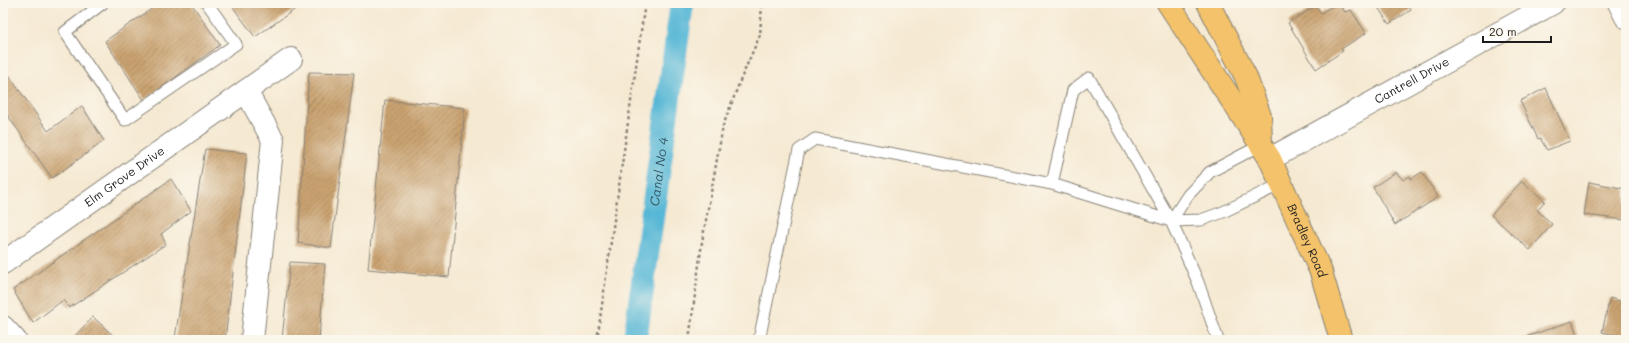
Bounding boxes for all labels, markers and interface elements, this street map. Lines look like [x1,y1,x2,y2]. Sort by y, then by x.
scale bar [1483,18,1551,44]
text: 20 m [1489,23,1517,39]
street label: Cantrell Drive [1371,53,1452,107]
water label: Canal No 4 [645,136,671,207]
street label: Elm Grove Drive [81,142,167,210]
street label: Bradley Road [1284,201,1331,279]

